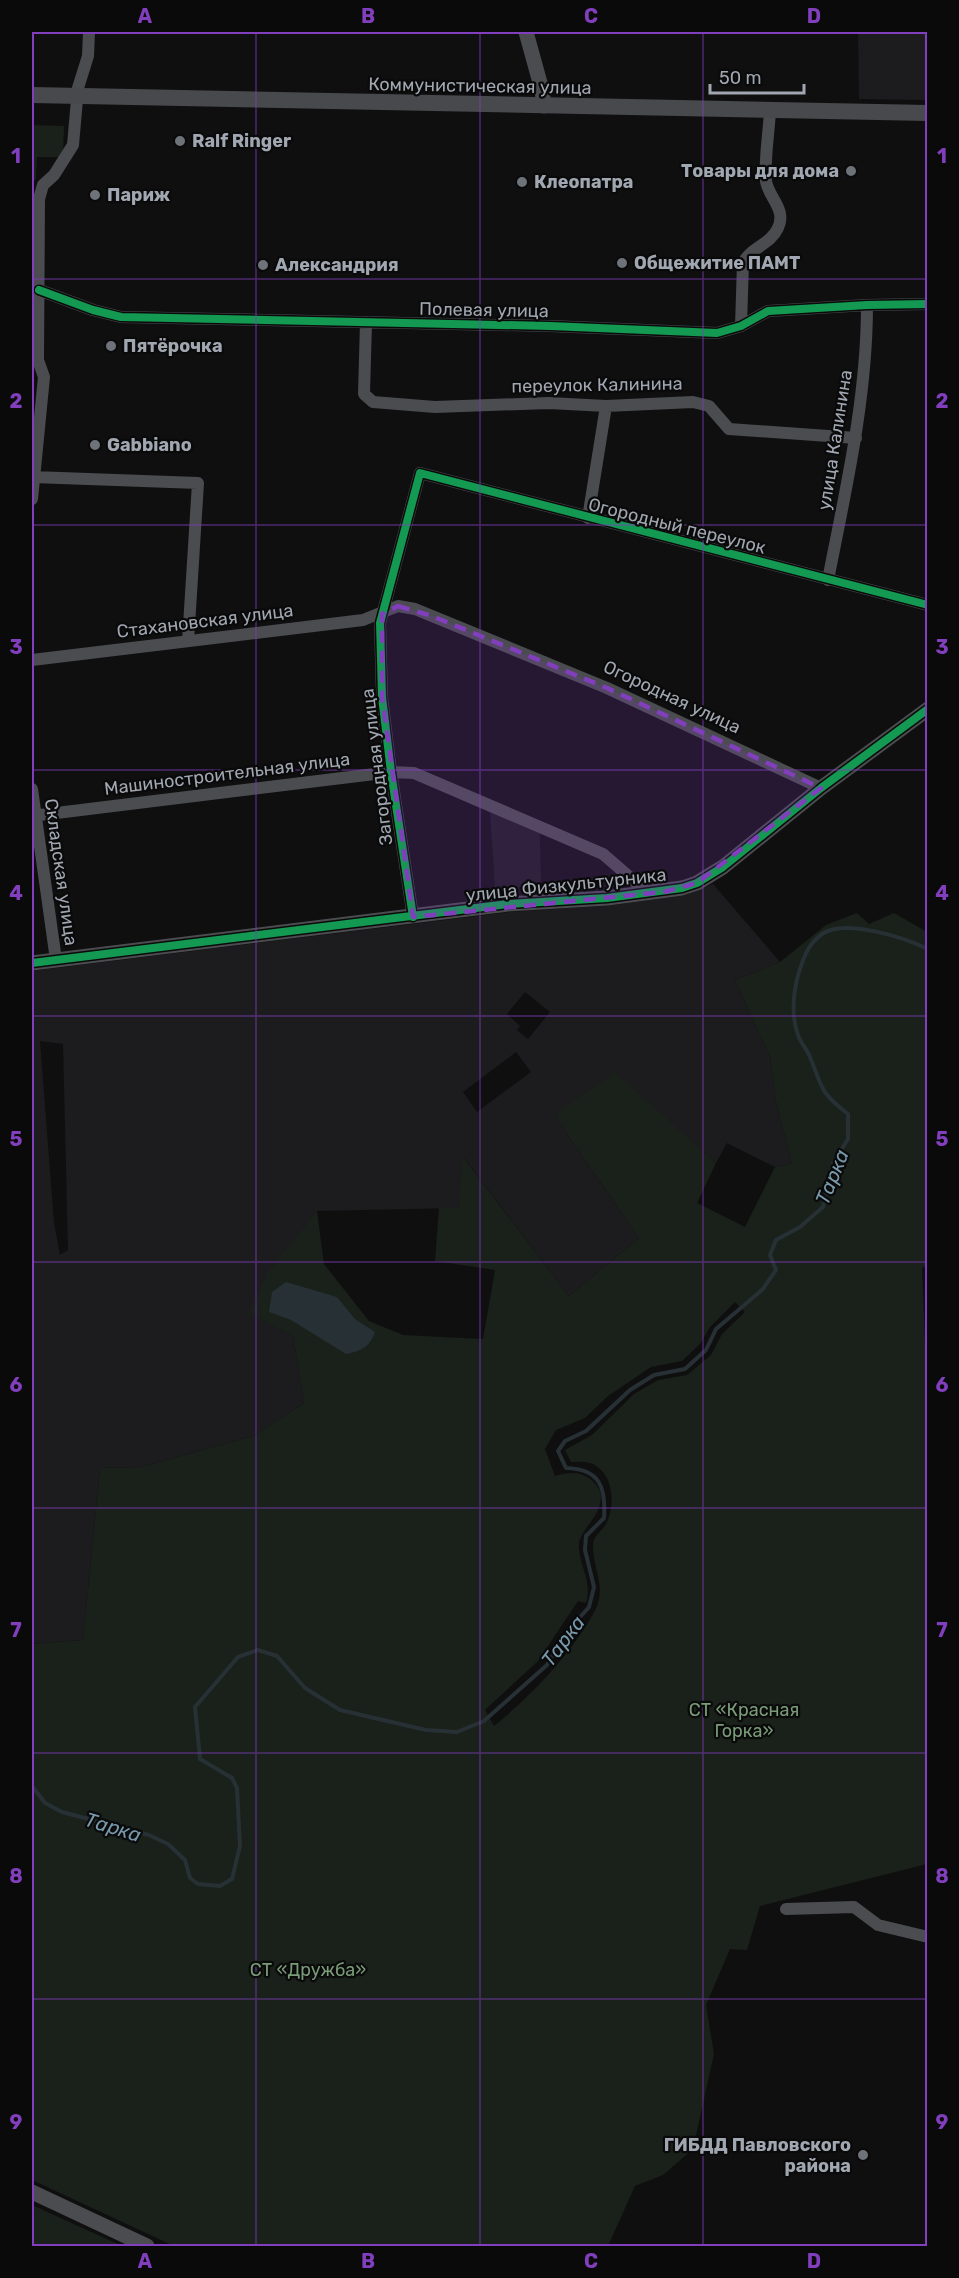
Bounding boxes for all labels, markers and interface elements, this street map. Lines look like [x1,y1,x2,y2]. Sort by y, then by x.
text: A [138,4,153,28]
text: B [361,4,375,28]
text: C [584,4,598,28]
text: D [807,4,821,28]
scale bar [710,57,804,95]
text: 50 m [719,67,762,89]
street label: Коммунистическая улица [368,73,592,99]
place label: Ralf Ringer [192,130,291,152]
marker: Ralf Ringer [173,134,187,148]
text: 1 [11,144,21,168]
text: 1 [937,144,947,168]
place label: Товары для дома [681,160,839,182]
marker: Товары для дома [844,164,858,178]
place label: Клеопатра [534,171,633,193]
marker: Клеопатра [515,175,529,189]
place label: Париж [107,184,171,206]
marker: Париж [88,188,102,202]
place label: Общежитие ПАМТ [634,252,800,274]
place label: Александрия [275,254,399,276]
marker: Общежитие ПАМТ [615,256,629,270]
marker: Александрия [256,258,270,272]
street label: Полевая улица [419,298,549,322]
place label: Пятёрочка [123,335,223,357]
marker: Пятёрочка [104,339,118,353]
street label: улица Калинина [813,368,857,512]
street label: переулок Калинина [511,373,683,397]
text: 2 [10,389,23,413]
text: 2 [936,389,949,413]
place label: Gabbiano [107,434,192,456]
marker: Gabbiano [88,438,102,452]
street label: Огородный переулок [586,493,768,559]
street label: Стахановская улица [115,599,295,643]
text: 3 [9,635,23,659]
text: 3 [935,635,949,659]
street label: Огородная улица [600,656,744,738]
street label: Загородная улица [356,687,398,847]
street label: Машиностроительная улица [103,748,351,800]
street label: Складская улица [40,797,82,947]
street label: улица Физкультурника [465,864,667,906]
text: 4 [9,881,23,905]
text: 4 [935,881,949,905]
text: 5 [10,1127,23,1151]
text: 5 [936,1127,949,1151]
water label: Тарка [810,1146,854,1208]
text: 6 [9,1373,23,1397]
text: 6 [935,1373,949,1397]
water label: Тарка [536,1611,590,1671]
text: 7 [10,1618,22,1642]
text: 7 [936,1618,948,1642]
park label: СТ «Красная Горка» [689,1699,799,1742]
water label: Тарка [82,1807,144,1847]
text: 8 [9,1864,23,1888]
text: 8 [935,1864,949,1888]
park label: СТ «Дружба» [250,1959,366,1981]
text: 9 [10,2110,23,2134]
text: 9 [936,2110,949,2134]
place label: ГИБДД Павловского района [664,2134,851,2177]
marker: ГИБДД Павловского района [856,2148,870,2162]
text: A [138,2249,153,2273]
text: B [361,2249,375,2273]
text: C [584,2249,598,2273]
text: D [807,2249,821,2273]

